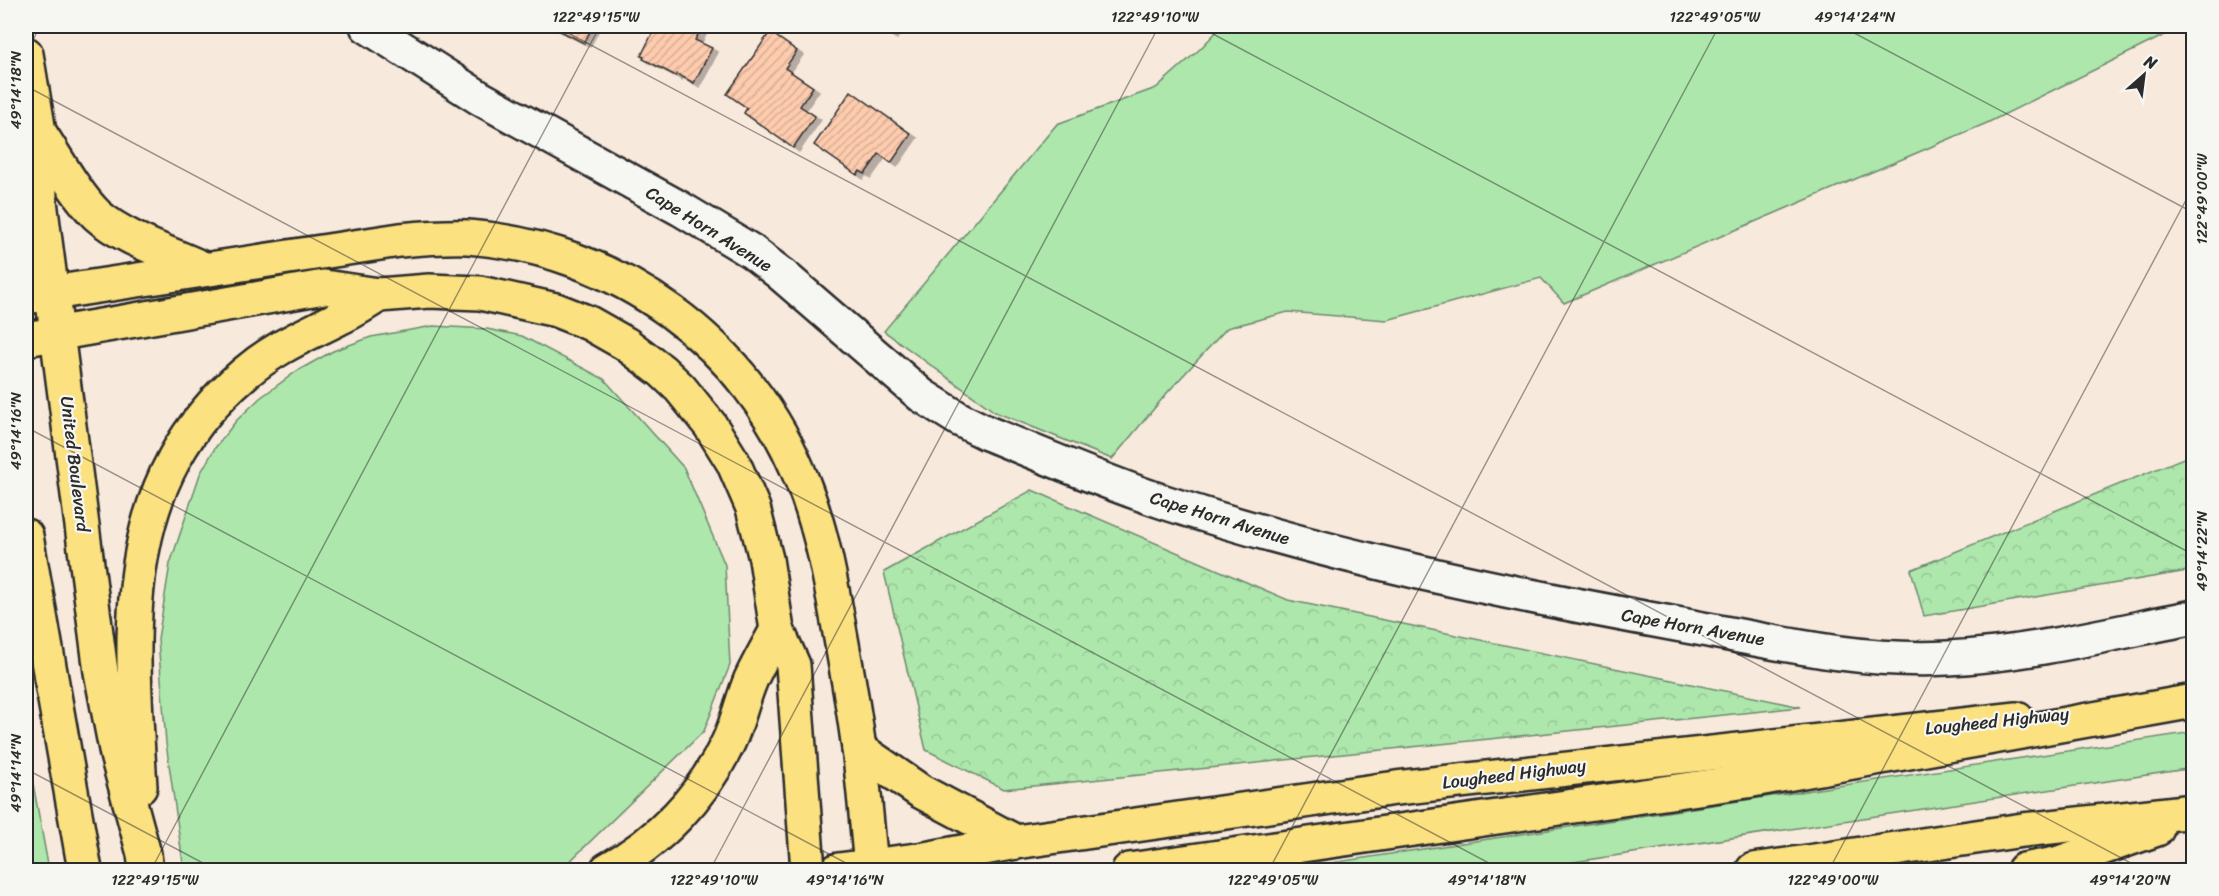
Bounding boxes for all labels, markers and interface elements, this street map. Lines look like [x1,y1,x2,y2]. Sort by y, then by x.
text: 122°49'15"W [552,4,640,30]
text: 122°49'10"W [1111,4,1199,30]
text: 122°49'05"W [1670,4,1761,30]
text: 49°14'24"N [1814,4,1896,30]
north arrow [2114,45,2174,105]
text: N [2138,46,2163,78]
text: 49°14'18"N [3,50,29,129]
text: 122°49'00"W [2189,153,2215,245]
street label: Cape Horn Avenue [639,177,779,281]
text: 49°14'16"N [3,391,29,470]
street label: United Boulevard [51,394,99,535]
street label: Cape Horn Avenue [1146,482,1294,555]
text: 49°14'22"N [2189,510,2215,591]
street label: Cape Horn Avenue [1619,599,1767,655]
street label: Lougheed Highway [1923,697,2071,744]
text: 49°14'14"N [3,733,29,812]
street label: Lougheed Highway [1440,749,1588,799]
text: 122°49'15"W [111,867,199,893]
text: 122°49'10"W [670,867,758,893]
text: 49°14'16"N [806,867,885,893]
text: 122°49'05"W [1228,867,1319,893]
text: 49°14'18"N [1448,867,1527,893]
text: 122°49'00"W [1787,867,1879,893]
text: 49°14'20"N [2089,867,2171,893]

